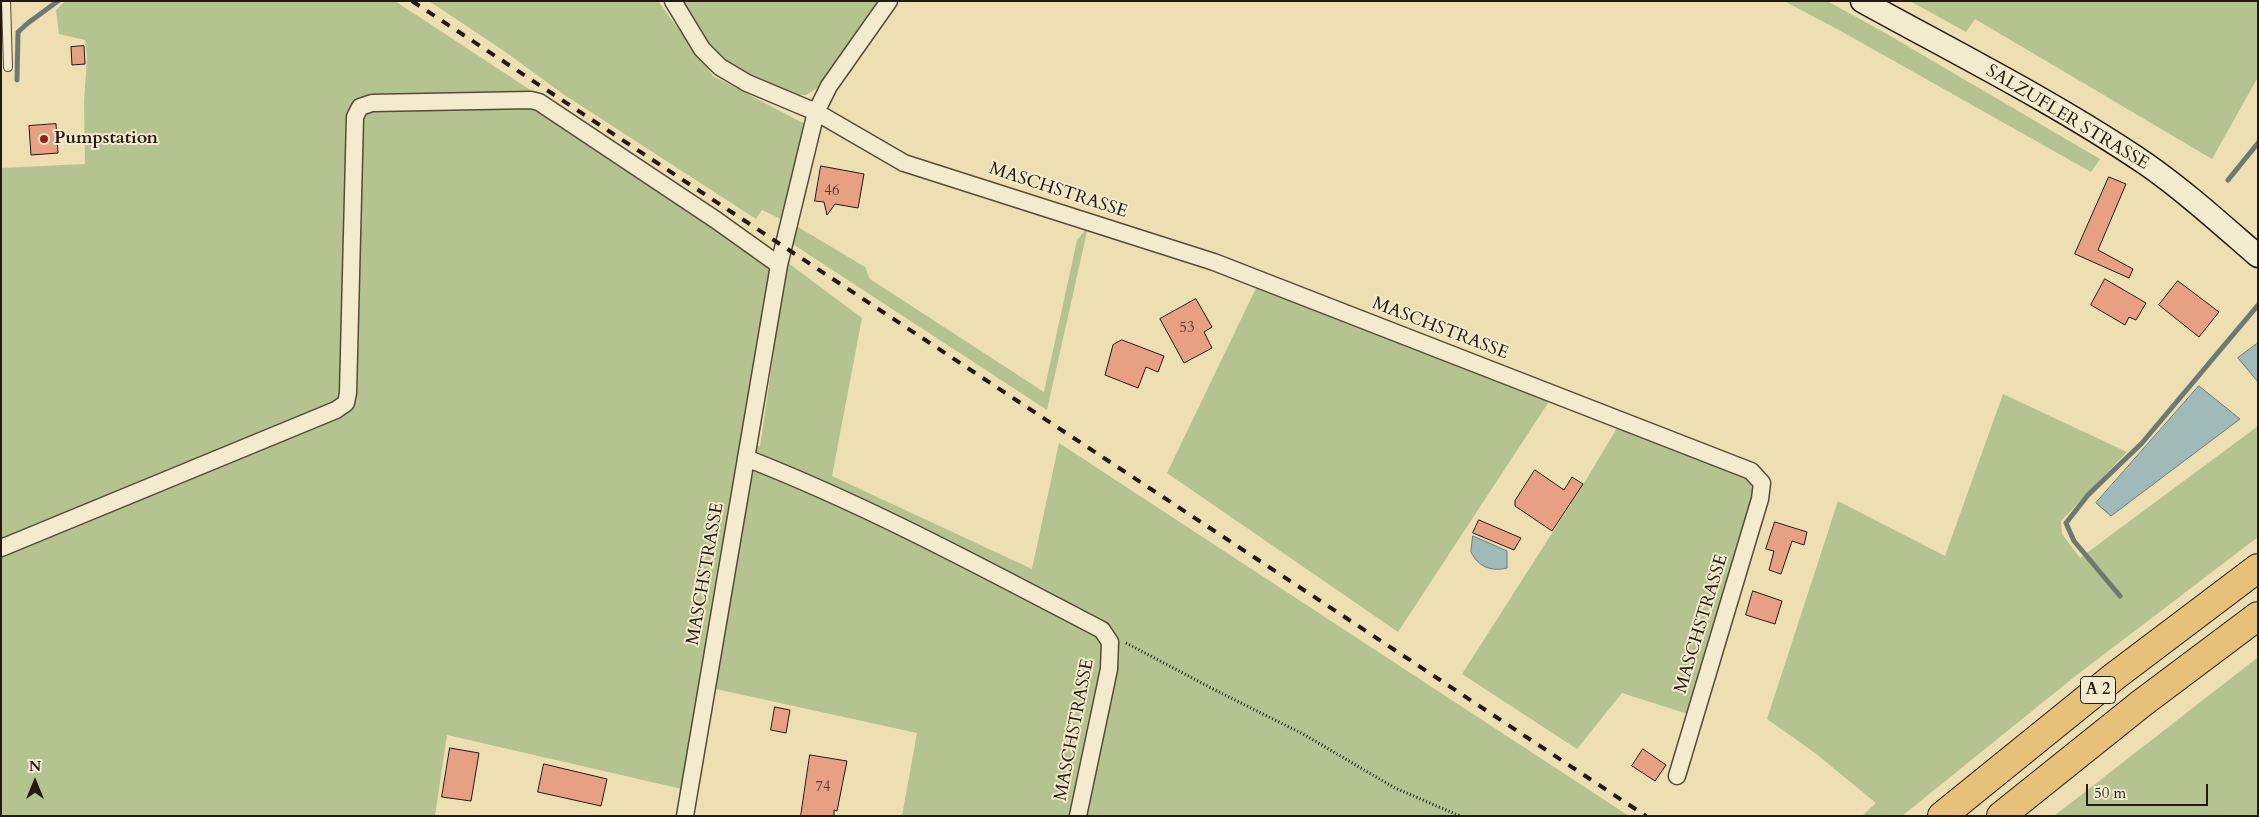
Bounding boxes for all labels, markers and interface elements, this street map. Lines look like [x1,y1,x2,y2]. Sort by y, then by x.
street label: SALZUFLER STRASSE [1982,61,2152,175]
place label: Pumpstation [54,128,158,150]
marker: Pumpstation [38,133,50,145]
street label: MASCHSTRASSE [986,158,1130,224]
house number: 46 [824,183,840,201]
street label: MASCHSTRASSE [1369,293,1511,365]
house number: 53 [1179,320,1195,338]
street label: MASCHSTRASSE [683,501,729,647]
street label: MASCHSTRASSE [1671,552,1733,696]
street label: MASCHSTRASSE [1051,657,1099,803]
road number: A 2 [2080,676,2116,704]
north arrow [10,757,60,807]
text: N [29,757,41,776]
scale bar [2089,774,2212,806]
house number: 74 [815,779,831,797]
text: 50 m [2094,783,2126,803]

